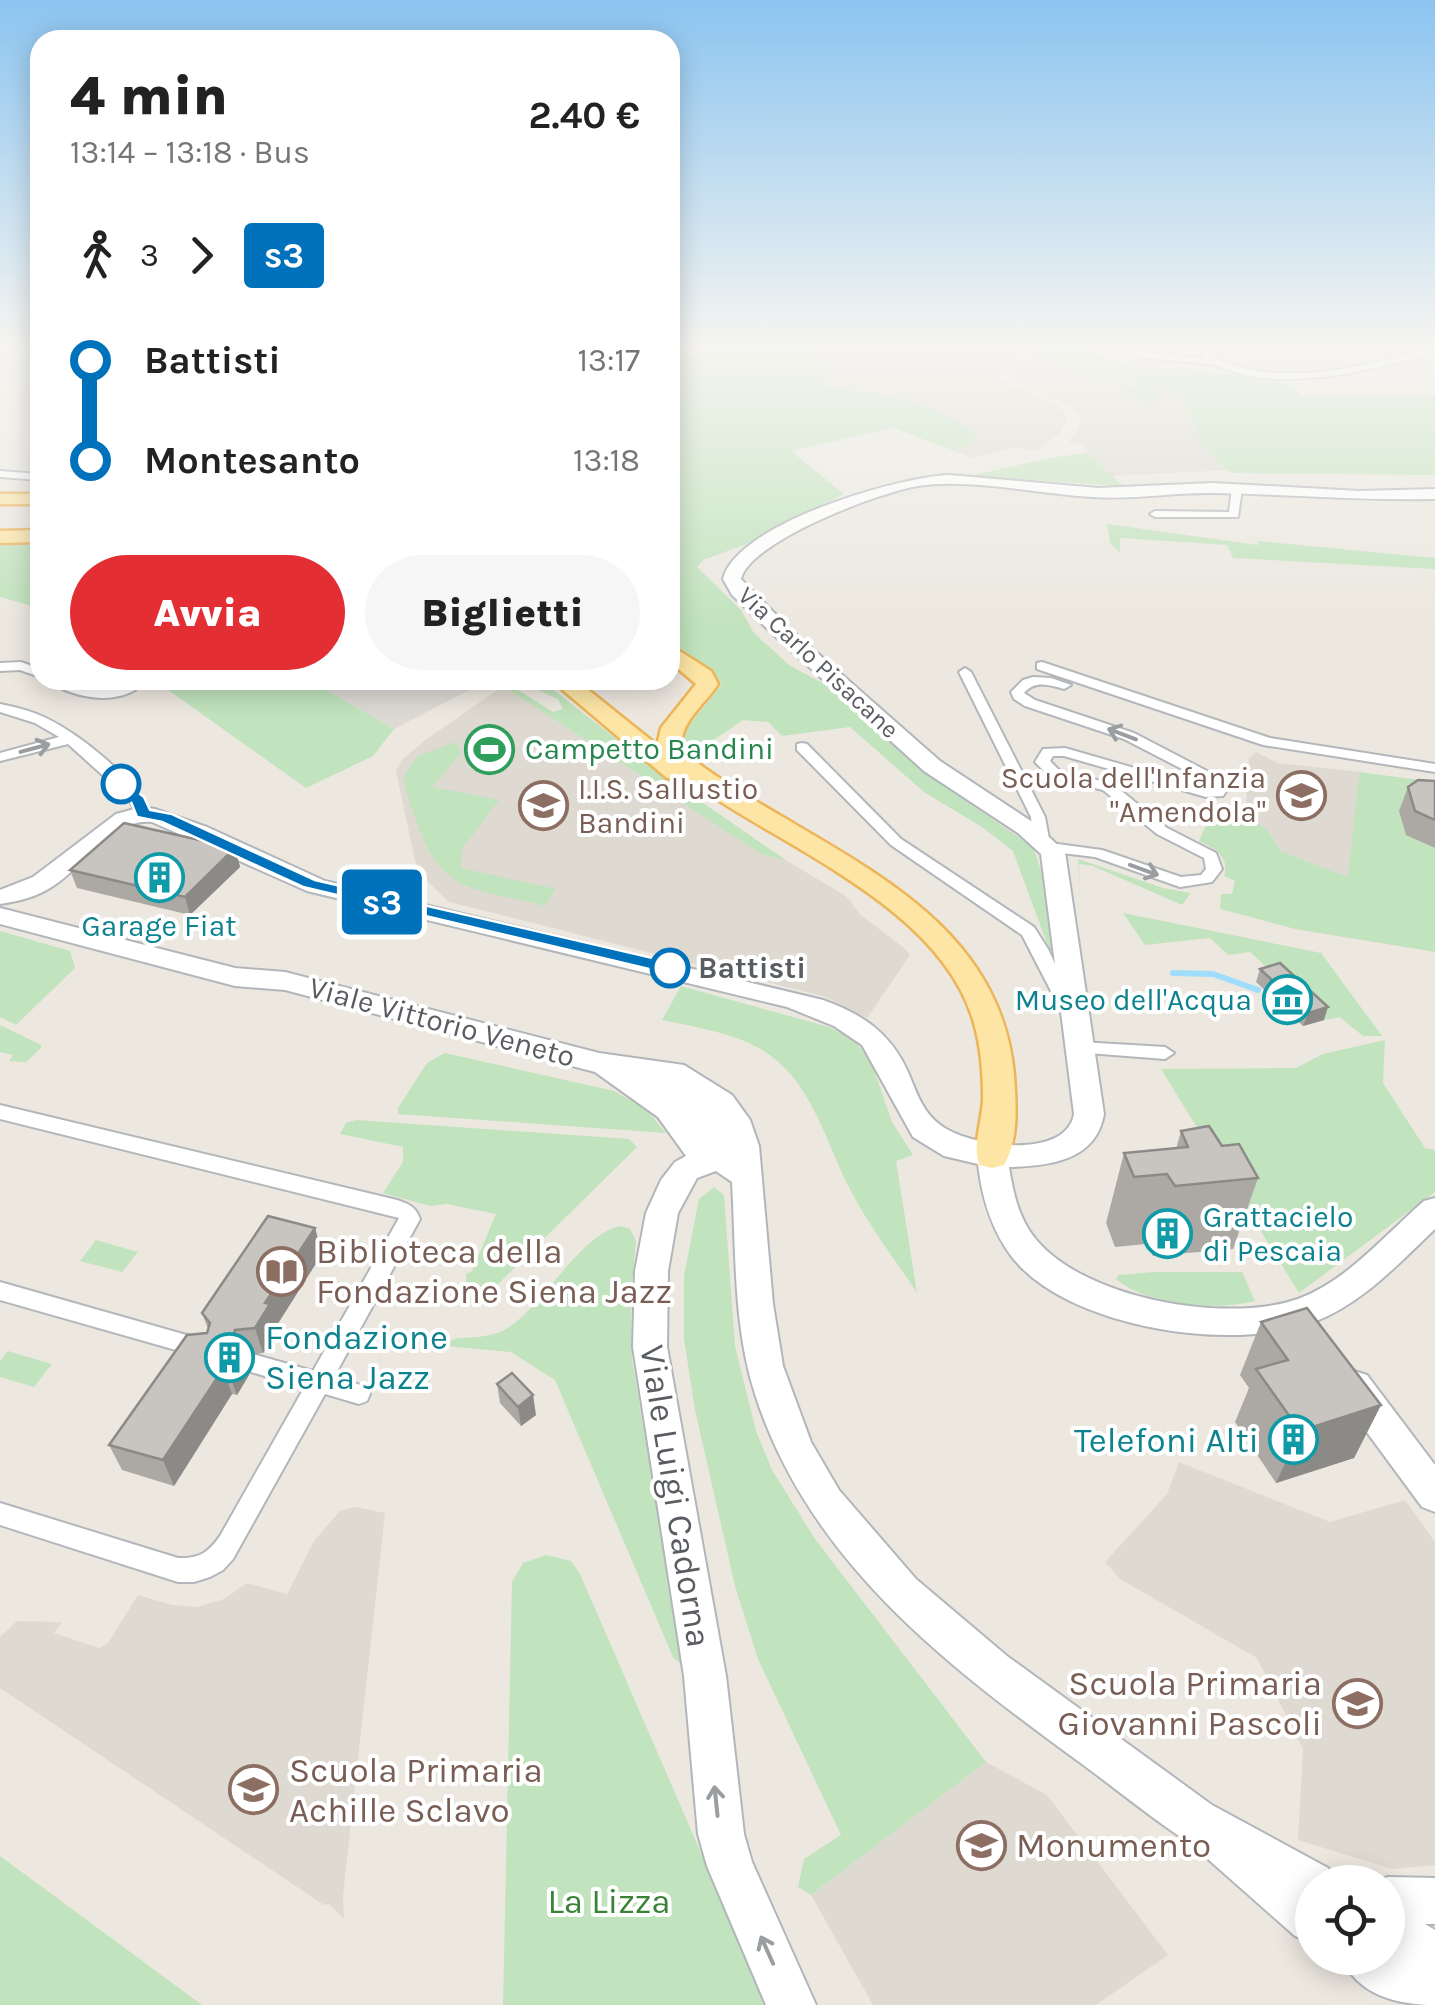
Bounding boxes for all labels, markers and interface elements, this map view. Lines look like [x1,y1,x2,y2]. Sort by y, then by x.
text: 4 min [70,64,228,128]
text: 2.40 € [529,93,640,138]
text: 13:14 – 13:18 · Bus [70,134,310,171]
icon: walk [70,228,125,283]
icon: forward [174,228,229,283]
text: s3 [264,235,304,276]
text: 3 [140,237,159,274]
text: Battisti [144,338,281,383]
text: 13:17 [578,342,640,379]
text: Montesanto [144,438,360,483]
text: 13:18 [573,442,640,479]
button: Avvia [70,555,345,670]
button: Biglietti [365,555,640,670]
street label: Via Carlo Pisacane [732,581,905,744]
sports icon: Campetto Bandini [464,723,516,775]
one-way arrow [1108,724,1139,742]
place label: Campetto Bandini [525,731,774,767]
one-way arrow [18,737,50,756]
place label: Scuola dell'Infanzia "Amendola" [1001,760,1266,830]
unlabelled marker [102,765,140,803]
school or university icon: Scuola dell'Infanzia "Amendola" [1275,769,1327,821]
place label: I.I.S. Sallustio Bandini [578,771,758,841]
school or university icon: I.I.S. Sallustio Bandini [517,780,569,832]
building icon: Garage Fiat [133,851,185,903]
one-way arrow [1128,862,1159,880]
line badge: s3 [337,870,427,934]
text: s3 [362,882,402,923]
place label: Garage Fiat [81,908,237,944]
marker: Battisti [651,949,689,987]
place label: Battisti [698,950,806,986]
street label: Viale Vittorio Veneto [305,969,579,1075]
museum icon: Museo dell'Acqua [1261,974,1313,1026]
place label: Museo dell'Acqua [1015,982,1252,1018]
place label: Grattacielo di Pescaia [1203,1199,1353,1269]
building icon: Grattacielo di Pescaia [1142,1208,1194,1260]
place label: Biblioteca della Fondazione Siena Jazz [316,1231,672,1312]
library icon: Biblioteca della Fondazione Siena Jazz [255,1245,307,1297]
place label: Fondazione Siena Jazz [265,1317,448,1398]
building icon: Fondazione Siena Jazz [204,1331,256,1383]
street label: Viale Luigi Cadorna [631,1342,720,1650]
building icon: Telefoni Alti [1268,1414,1320,1466]
place label: Telefoni Alti [1074,1420,1259,1461]
place label: Scuola Primaria Giovanni Pascoli [1058,1663,1322,1744]
school or university icon: Scuola Primaria Giovanni Pascoli [1331,1677,1383,1729]
place label: Scuola Primaria Achille Sclavo [289,1750,543,1831]
school or university icon: Scuola Primaria Achille Sclavo [228,1764,280,1816]
one-way arrow [707,1786,726,1818]
school or university icon: Monumento [955,1819,1007,1871]
place label: Monumento [1016,1825,1211,1866]
map controls [1295,1865,1405,1975]
button: locate [1295,1865,1405,1975]
park label: La Lizza [547,1881,671,1922]
one-way arrow [757,1935,775,1966]

